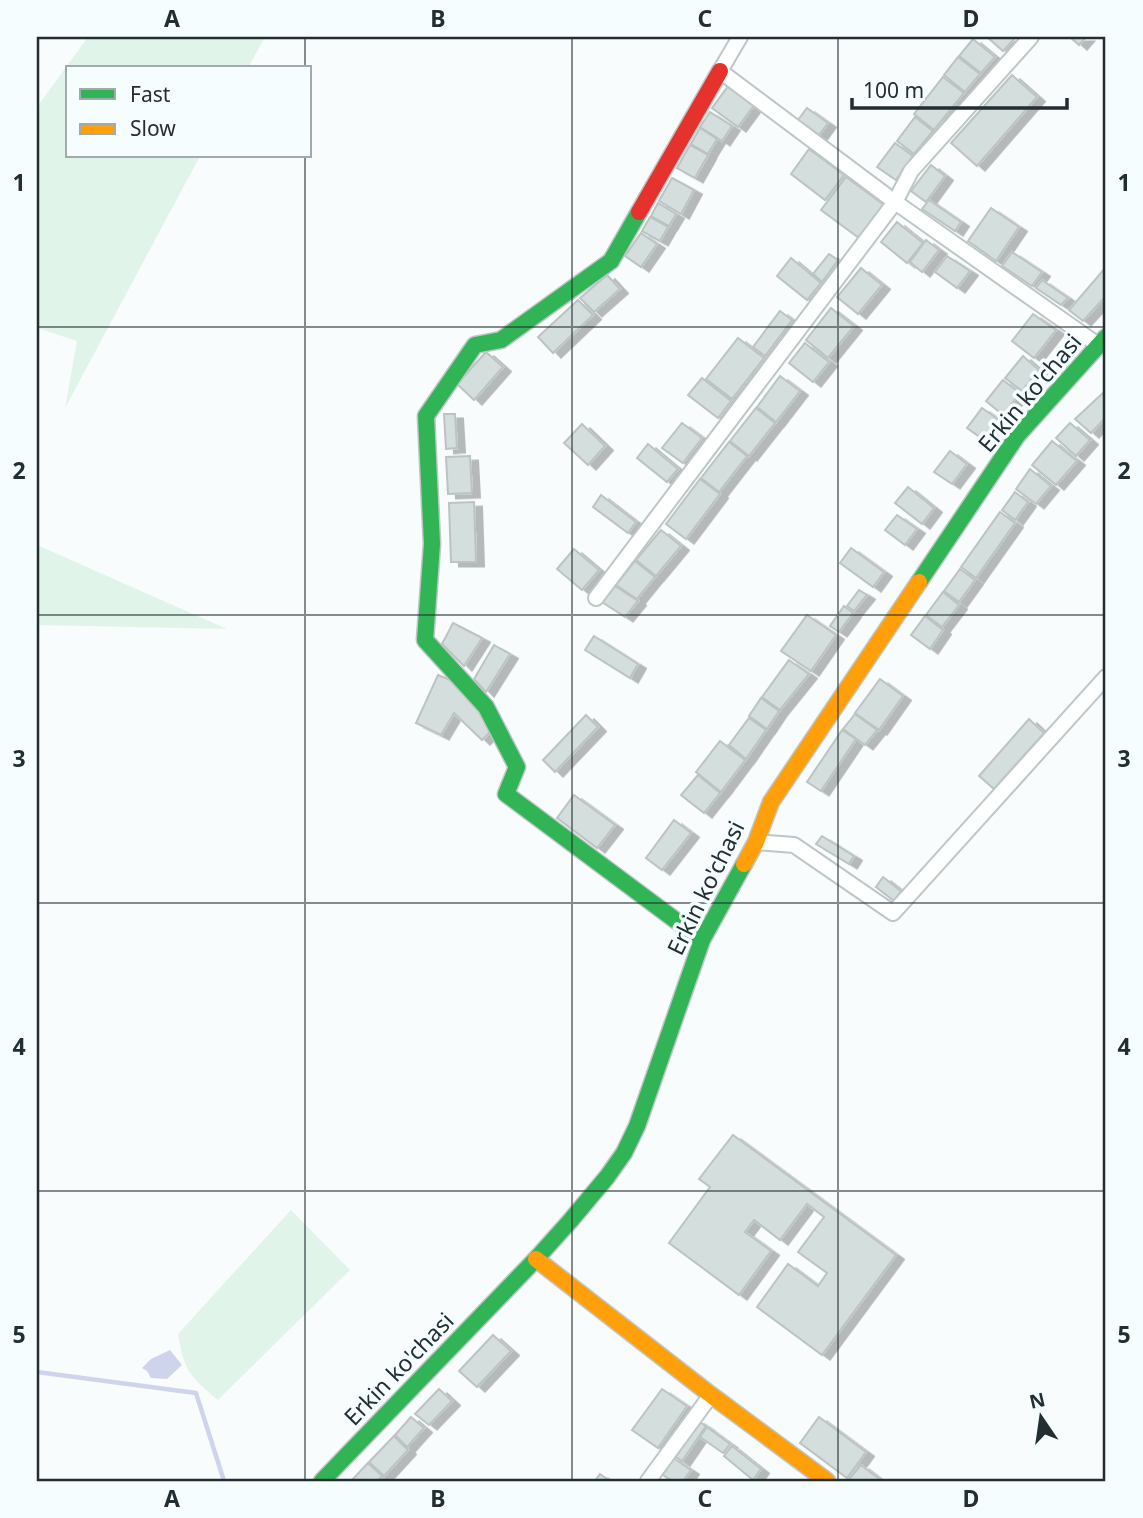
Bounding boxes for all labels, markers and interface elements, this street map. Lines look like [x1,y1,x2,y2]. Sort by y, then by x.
text: A [164,2,180,34]
text: B [430,2,446,34]
text: C [698,2,713,34]
text: D [963,2,979,34]
legend [66,66,312,158]
scale bar [852,66,1068,110]
text: 100 m [863,76,924,104]
text: Fast [130,80,171,108]
text: Slow [130,114,176,142]
text: 1 [12,166,26,198]
text: 1 [1117,166,1131,198]
street label: Erkin ko'chasi [970,326,1088,458]
text: 2 [12,454,26,486]
text: 2 [1117,454,1131,486]
text: 3 [12,742,26,774]
text: 3 [1117,742,1131,774]
street label: Erkin ko'chasi [659,815,751,960]
text: 4 [12,1030,26,1062]
text: 4 [1117,1030,1131,1062]
street label: Erkin ko'chasi [336,1305,460,1432]
text: 5 [12,1318,26,1350]
text: 5 [1117,1318,1131,1350]
north arrow [1006,1382,1076,1452]
text: N [1027,1386,1048,1415]
text: A [164,1482,180,1514]
text: B [430,1482,446,1514]
text: C [698,1482,713,1514]
text: D [963,1482,979,1514]

